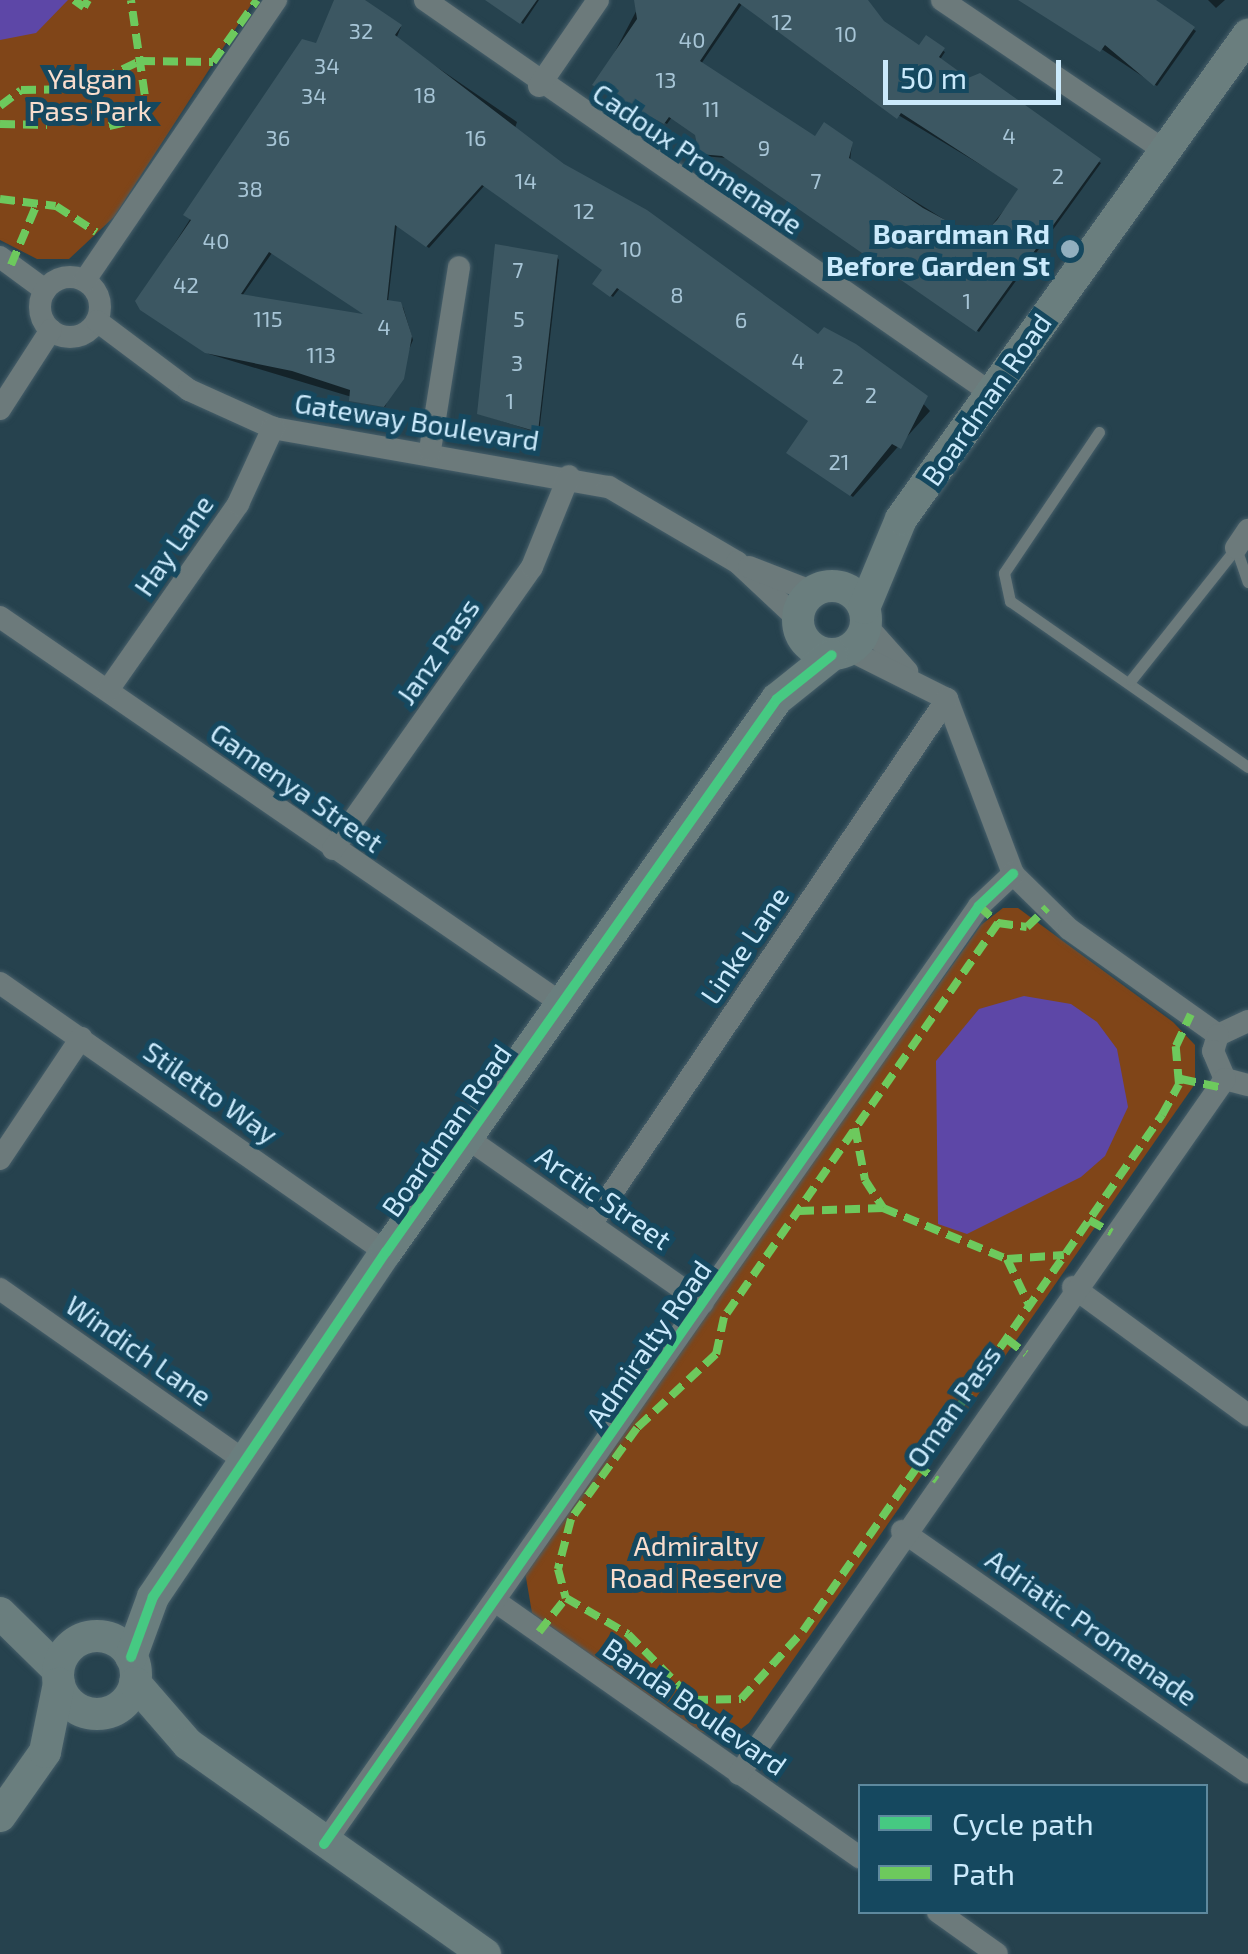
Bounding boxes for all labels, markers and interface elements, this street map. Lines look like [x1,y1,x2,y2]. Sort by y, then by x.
house number: 12 [771,9,793,35]
house number: 32 [349,18,373,44]
house number: 10 [835,21,857,47]
house number: 40 [679,27,705,53]
scale bar [888,40,1066,102]
house number: 34 [314,53,340,79]
text: 50 m [900,59,967,95]
park label: Yalgan Pass Park [28,61,152,127]
house number: 13 [656,67,676,93]
street label: Cadoux Promenade [587,75,809,241]
house number: 18 [414,82,436,108]
house number: 34 [301,83,327,109]
house number: 11 [702,96,720,122]
house number: 4 [1002,123,1016,149]
house number: 36 [266,125,290,151]
house number: 16 [465,125,487,151]
house number: 9 [758,135,770,161]
house number: 2 [1052,163,1064,189]
house number: 14 [515,168,537,194]
house number: 7 [810,168,822,194]
house number: 38 [237,176,263,202]
house number: 12 [573,198,595,224]
place label: Boardman Rd Before Garden St [826,216,1050,282]
house number: 40 [203,228,229,254]
house number: 10 [620,236,642,262]
marker: Boardman Rd Before Garden St [1059,238,1081,260]
house number: 7 [512,257,524,283]
house number: 42 [173,272,199,298]
house number: 8 [670,282,684,308]
house number: 1 [963,288,971,314]
house number: 115 [253,306,283,332]
house number: 5 [513,306,525,332]
street label: Boardman Road [914,306,1058,492]
house number: 6 [735,307,747,333]
house number: 4 [377,314,391,340]
house number: 113 [306,342,336,368]
house number: 4 [791,348,805,374]
house number: 3 [511,350,523,376]
house number: 2 [832,363,844,389]
house number: 2 [865,382,877,408]
street label: Gateway Boulevard [292,385,542,457]
house number: 1 [506,388,514,414]
house number: 21 [828,449,850,475]
street label: Hay Lane [126,488,220,602]
street label: Janz Pass [388,591,486,711]
street label: Gamenya Street [204,715,390,859]
street label: Linke Lane [693,880,795,1010]
street label: Stiletto Way [137,1033,285,1151]
street label: Boardman Road [374,1037,518,1223]
street label: Arctic Street [530,1138,678,1256]
street label: Admiralty Road [578,1253,718,1433]
street label: Windich Lane [60,1287,218,1413]
street label: Oman Pass [899,1338,1007,1474]
park label: Admiralty Road Reserve [609,1528,783,1594]
street label: Adriatic Promenade [980,1542,1204,1712]
street label: Banda Boulevard [597,1630,793,1782]
legend [858,1784,1208,1914]
text: Cycle path [952,1805,1094,1841]
text: Path [952,1855,1015,1891]

